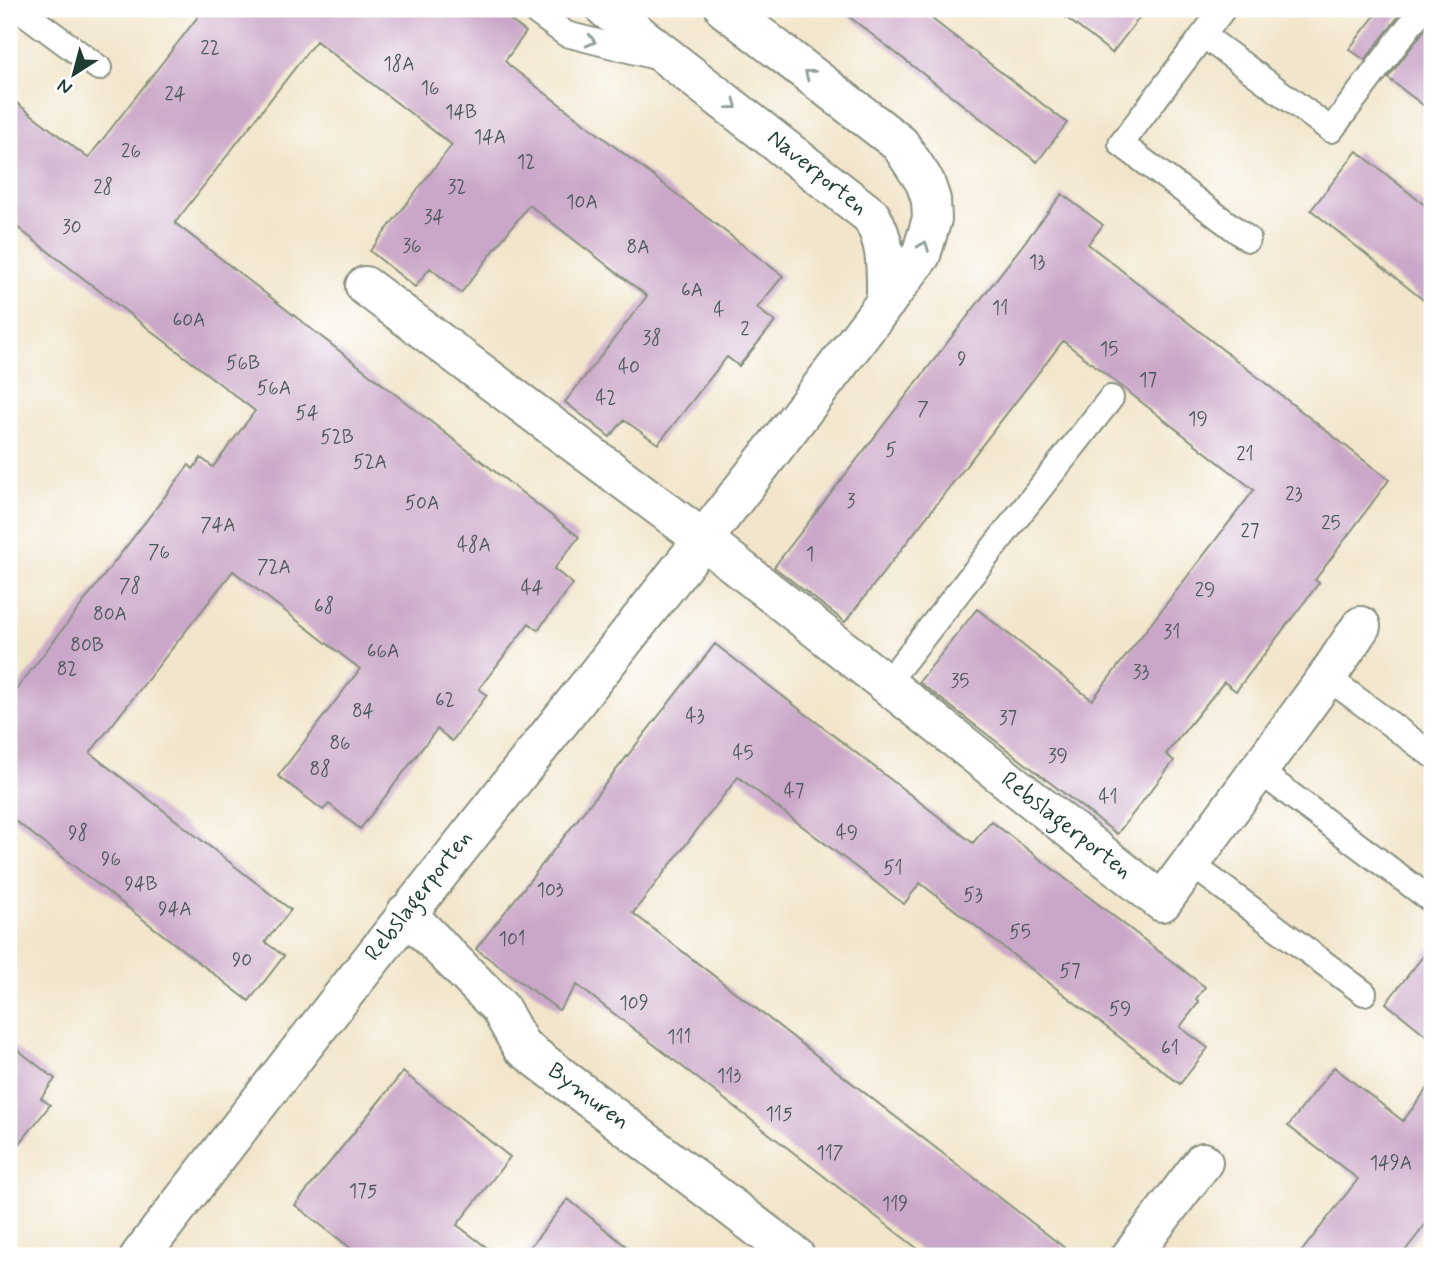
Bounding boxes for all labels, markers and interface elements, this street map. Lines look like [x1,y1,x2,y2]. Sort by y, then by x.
one-way arrow [585,33,597,47]
house number: 22 [200,36,220,61]
north arrow [38,38,108,108]
house number: 18A [383,52,415,77]
one-way arrow [804,69,816,82]
text: N [52,73,77,100]
house number: 16 [420,76,440,101]
house number: 24 [165,82,185,107]
one-way arrow [725,97,738,110]
house number: 14B [445,100,477,125]
street label: Naverporten [761,123,873,223]
house number: 14A [474,125,506,150]
house number: 26 [121,139,141,164]
house number: 12 [517,150,535,175]
house number: 28 [93,175,113,200]
house number: 32 [448,175,466,200]
house number: 10A [566,190,598,215]
house number: 34 [424,205,444,230]
house number: 30 [62,215,82,240]
house number: 36 [402,234,422,259]
house number: 8A [626,235,650,260]
one-way arrow [916,241,930,253]
house number: 13 [1029,250,1045,275]
house number: 6A [681,278,703,303]
house number: 11 [992,296,1008,321]
house number: 4 [713,298,725,323]
house number: 60A [172,308,206,333]
house number: 2 [740,317,750,342]
house number: 38 [642,326,662,351]
house number: 15 [1100,337,1118,362]
house number: 9 [957,347,967,372]
house number: 56B [226,351,260,376]
house number: 40 [618,355,640,380]
house number: 17 [1139,368,1157,393]
house number: 56A [257,376,291,401]
house number: 42 [595,386,617,411]
house number: 7 [917,397,929,422]
house number: 54 [296,401,318,426]
house number: 19 [1188,407,1208,432]
house number: 52B [320,425,354,450]
house number: 5 [885,438,897,463]
house number: 21 [1236,442,1254,467]
house number: 52A [353,450,387,475]
house number: 23 [1285,482,1303,507]
house number: 3 [847,489,856,514]
house number: 50A [405,491,439,516]
house number: 25 [1321,511,1341,536]
house number: 74A [200,513,236,538]
house number: 27 [1241,519,1259,544]
house number: 48A [457,533,491,558]
house number: 76 [148,540,170,565]
house number: 1 [806,542,814,567]
house number: 72A [257,555,291,580]
house number: 78 [119,574,141,599]
house number: 44 [521,576,543,601]
house number: 29 [1195,578,1215,603]
house number: 68 [314,594,334,619]
house number: 80A [93,602,127,627]
house number: 31 [1164,620,1180,645]
house number: 80B [70,633,104,658]
house number: 66A [367,639,399,664]
house number: 82 [57,657,77,682]
house number: 33 [1133,660,1149,685]
house number: 35 [951,669,969,694]
house number: 62 [435,688,455,713]
house number: 84 [352,699,374,724]
house number: 43 [685,704,705,729]
house number: 37 [999,706,1017,731]
house number: 86 [329,731,351,756]
house number: 45 [732,741,754,766]
house number: 39 [1048,744,1068,769]
house number: 88 [309,757,331,782]
street label: Rebslagerporten [993,766,1138,888]
house number: 47 [784,779,804,804]
house number: 41 [1098,785,1118,810]
house number: 98 [68,821,88,846]
house number: 49 [836,821,858,846]
street label: Rebslagerporten [359,824,481,969]
house number: 96 [101,847,121,872]
house number: 51 [883,856,903,881]
house number: 94B [125,872,157,897]
house number: 103 [536,878,564,903]
house number: 53 [963,883,983,908]
house number: 94A [158,897,192,922]
house number: 55 [1009,920,1031,945]
house number: 101 [499,927,525,952]
house number: 90 [232,948,252,973]
house number: 57 [1060,959,1080,984]
house number: 109 [619,991,649,1016]
house number: 59 [1109,997,1131,1022]
house number: 111 [667,1025,691,1050]
house number: 61 [1161,1036,1179,1061]
street label: Bymuren [541,1056,635,1138]
house number: 113 [717,1064,741,1089]
house number: 115 [765,1102,793,1127]
house number: 117 [816,1141,844,1166]
house number: 149A [1370,1151,1412,1176]
house number: 175 [349,1179,377,1204]
house number: 119 [882,1192,908,1217]

